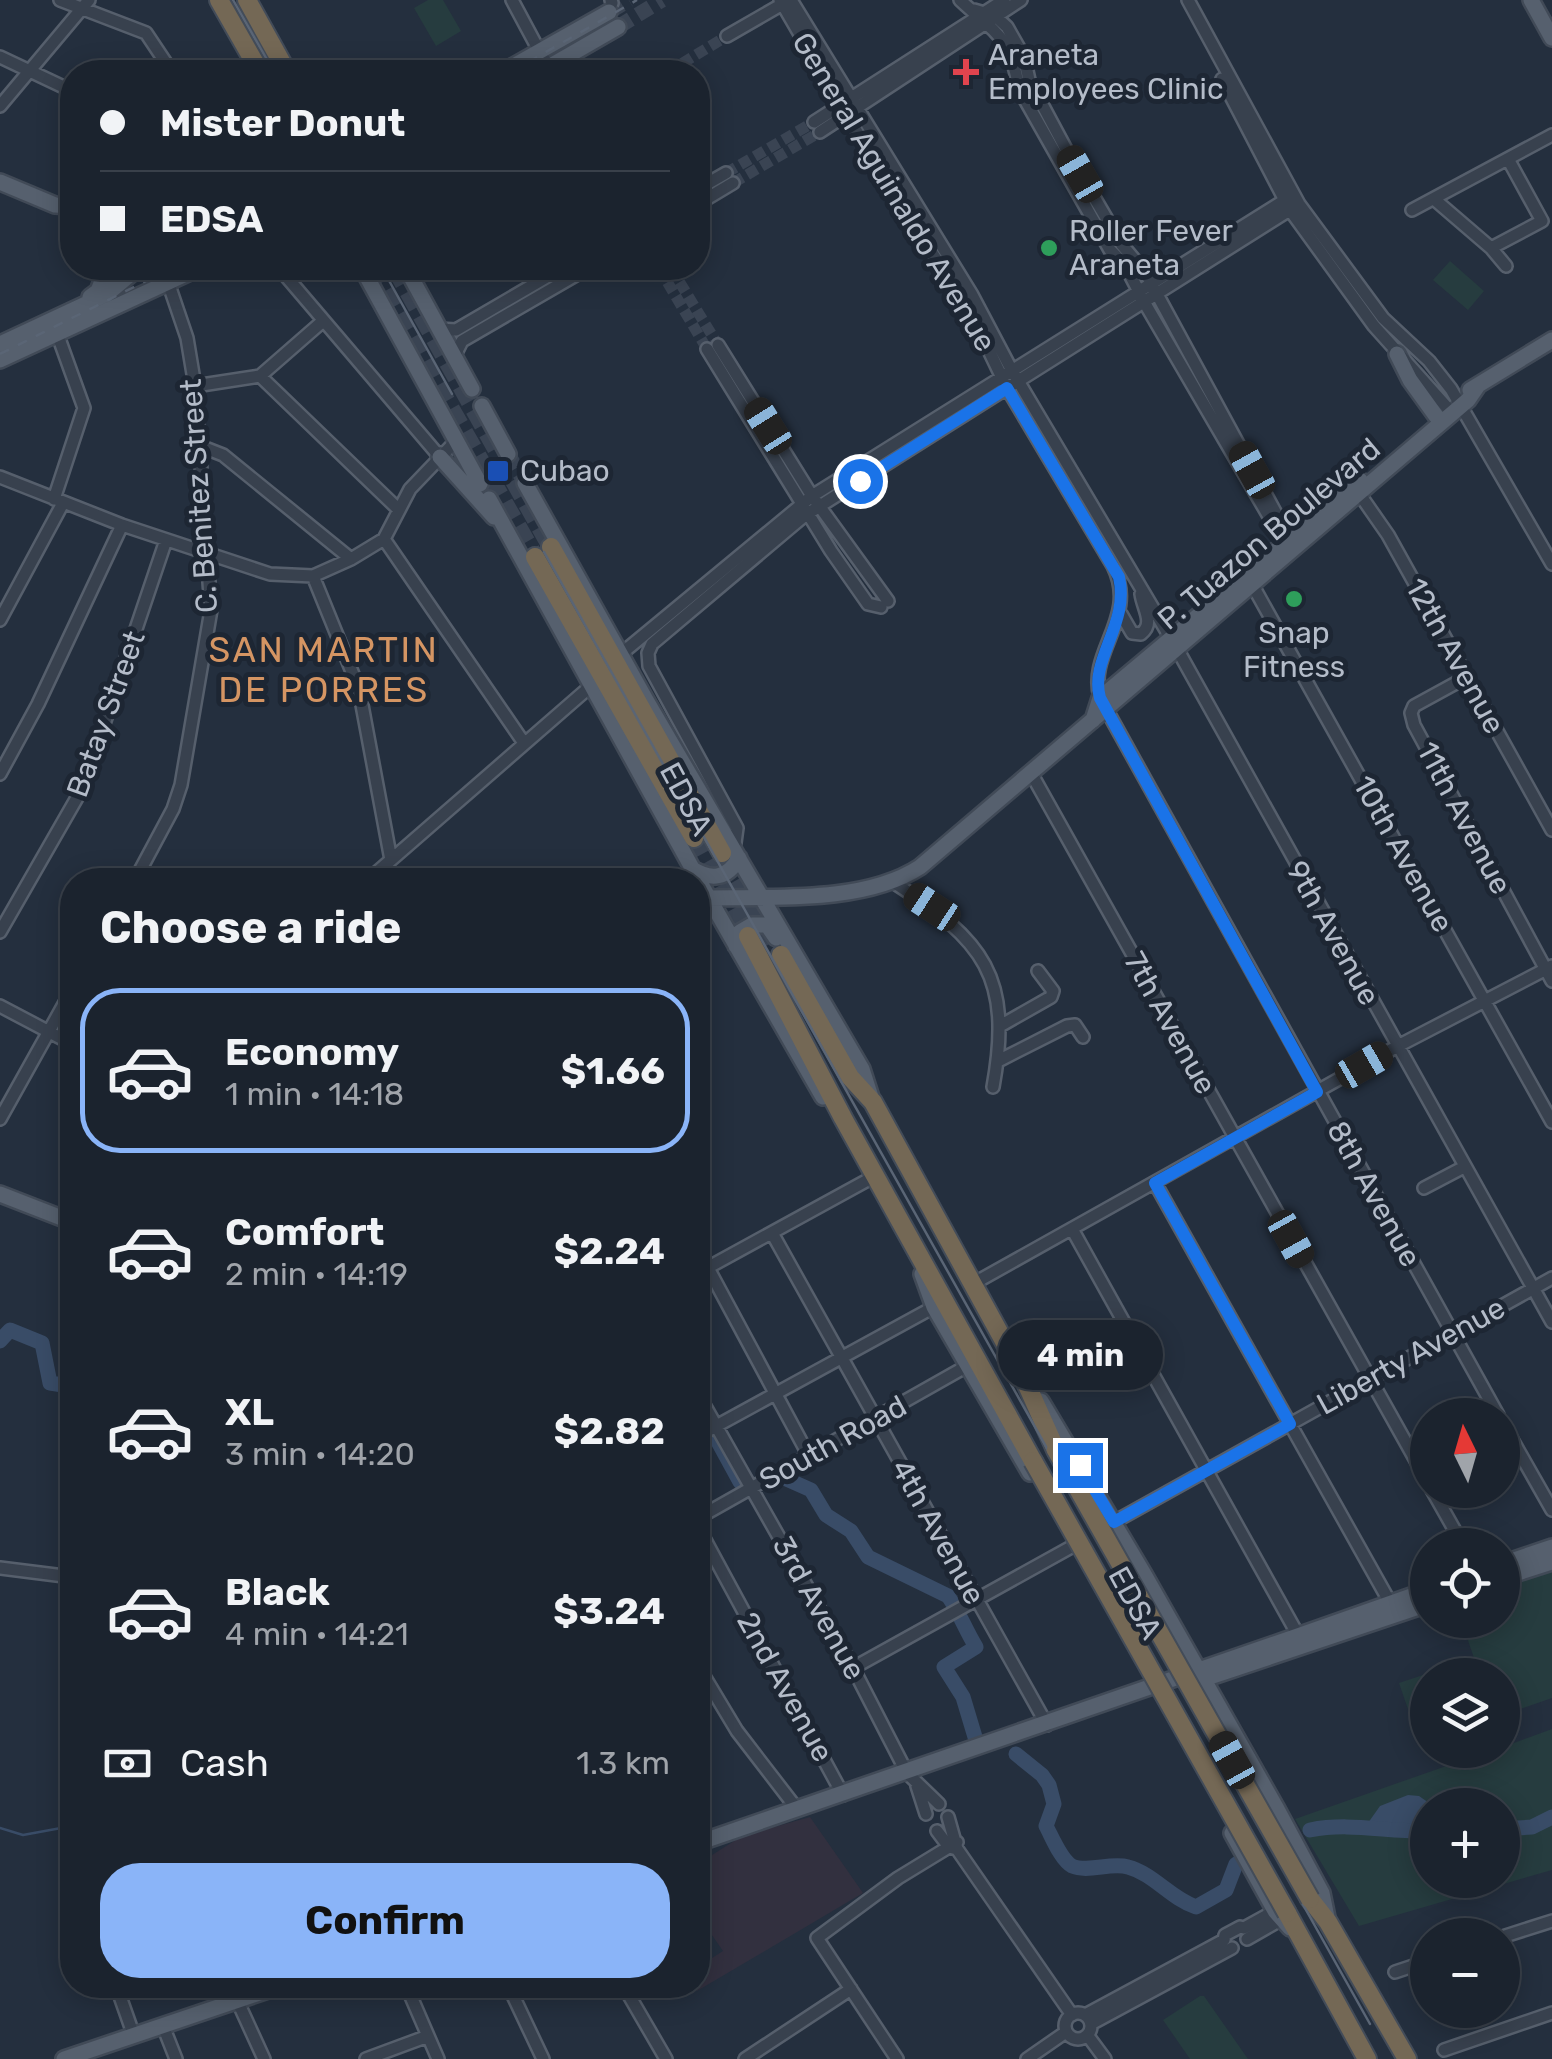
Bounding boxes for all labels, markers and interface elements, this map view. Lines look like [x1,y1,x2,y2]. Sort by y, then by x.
street label: General Aguinaldo Avenue [784,26,1004,358]
place label: Araneta Employees Clinic [988,37,1223,107]
marker: Araneta Employees Clinic [953,59,979,85]
text: Mister Donut [160,100,405,146]
car [1052,141,1108,207]
text: EDSA [160,196,263,242]
place label: Roller Fever Araneta [1069,213,1233,283]
marker: Roller Fever Araneta [1038,237,1060,259]
street label: C. Benitez Street [173,377,225,614]
car [739,393,797,459]
street label: P. Tuazon Boulevard [1151,431,1387,637]
car [1224,436,1280,504]
place label: Cubao [520,453,610,489]
marker: Cubao [485,458,511,484]
route start [838,459,883,504]
street label: 12th Avenue [1398,572,1512,740]
marker: Snap Fitness [1283,588,1305,610]
place label: Snap Fitness [1243,615,1345,685]
street label: Batay Street [59,626,153,802]
district label: SAN MARTIN DE PORRES [209,629,439,711]
street label: 11th Avenue [1409,736,1519,900]
street label: EDSA [652,756,720,842]
street label: 10th Avenue [1345,769,1461,939]
street label: 9th Avenue [1279,855,1387,1011]
car [899,878,965,936]
text: Choose a ride [100,901,402,954]
street label: 7th Avenue [1116,946,1224,1100]
icon: car [105,1026,195,1116]
text: Economy [225,1029,399,1075]
car [1331,1037,1397,1093]
text: $1.66 [561,1048,665,1094]
text: 1 min · 14:18 [225,1075,404,1113]
street label: 8th Avenue [1319,1115,1429,1273]
car [1263,1205,1319,1273]
icon: car [105,1206,195,1296]
text: Comfort [225,1209,384,1255]
text: $2.24 [554,1228,665,1274]
text: 2 min · 14:19 [225,1255,408,1293]
street label: Liberty Avenue [1311,1290,1511,1422]
callout: 4 min [998,1320,1162,1390]
text: 4 min [1037,1336,1124,1374]
icon: car [105,1386,195,1476]
street label: South Road [753,1388,913,1498]
text: XL [225,1389,274,1435]
north arrow [1410,1398,1520,1508]
map controls [1410,1398,1520,2028]
text: $2.82 [554,1408,665,1454]
text: 3 min · 14:20 [225,1435,415,1473]
route end [1058,1443,1103,1488]
street label: 4th Avenue [883,1453,993,1611]
button: locate [1410,1528,1520,1638]
street label: 3rd Avenue [765,1530,873,1686]
street label: EDSA [1101,1560,1169,1646]
icon: car [105,1566,195,1656]
text: Black [225,1569,330,1615]
text: $3.24 [553,1588,665,1634]
street label: 2nd Avenue [729,1606,841,1768]
text: 4 min · 14:21 [225,1615,409,1653]
button: layers [1410,1658,1520,1768]
car [1204,1726,1260,1794]
icon: cash [100,1736,155,1791]
text: Cash [180,1740,269,1786]
text: 1.3 km [576,1744,670,1782]
button: + [1410,1788,1520,1898]
button: Confirm [100,1863,670,1978]
button: − [1410,1918,1520,2028]

